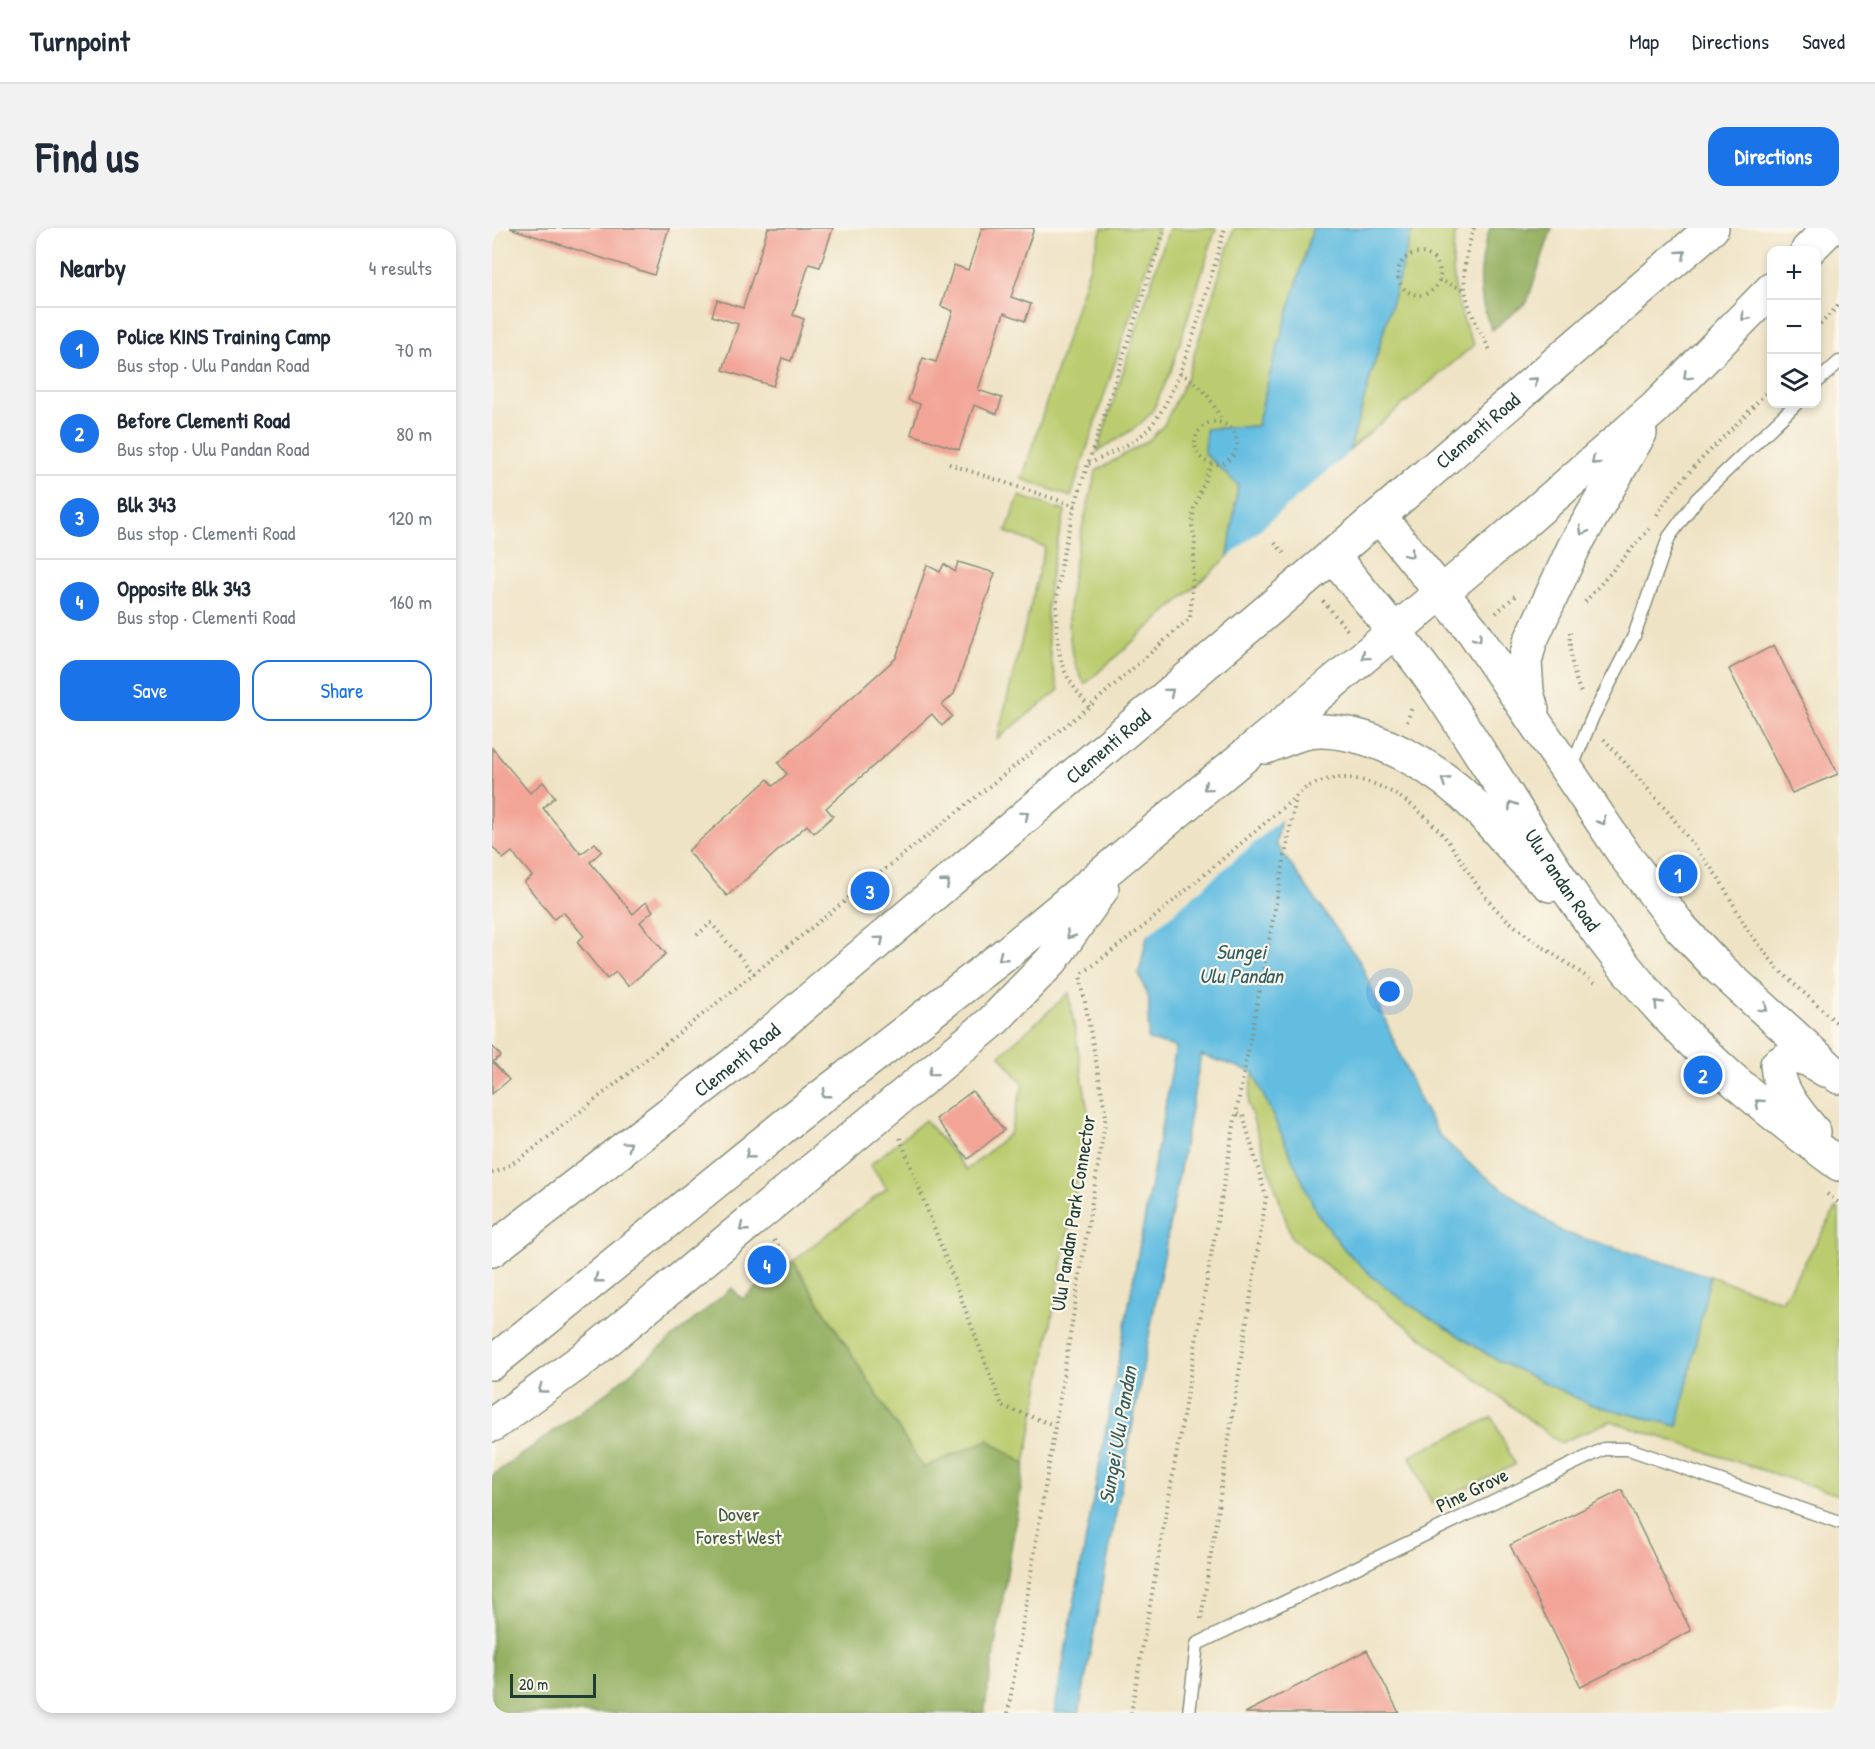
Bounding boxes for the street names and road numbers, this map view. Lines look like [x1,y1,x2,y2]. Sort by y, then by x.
street label: Clementi Road [1429,386,1526,474]
street label: Clementi Road [1059,702,1156,790]
street label: Ulu Pandan Road [1519,824,1607,936]
street label: Clementi Road [688,1016,786,1103]
street label: Ulu Pandan Park Connector [1044,1113,1101,1313]
street label: Pine Grove [1431,1461,1512,1519]

